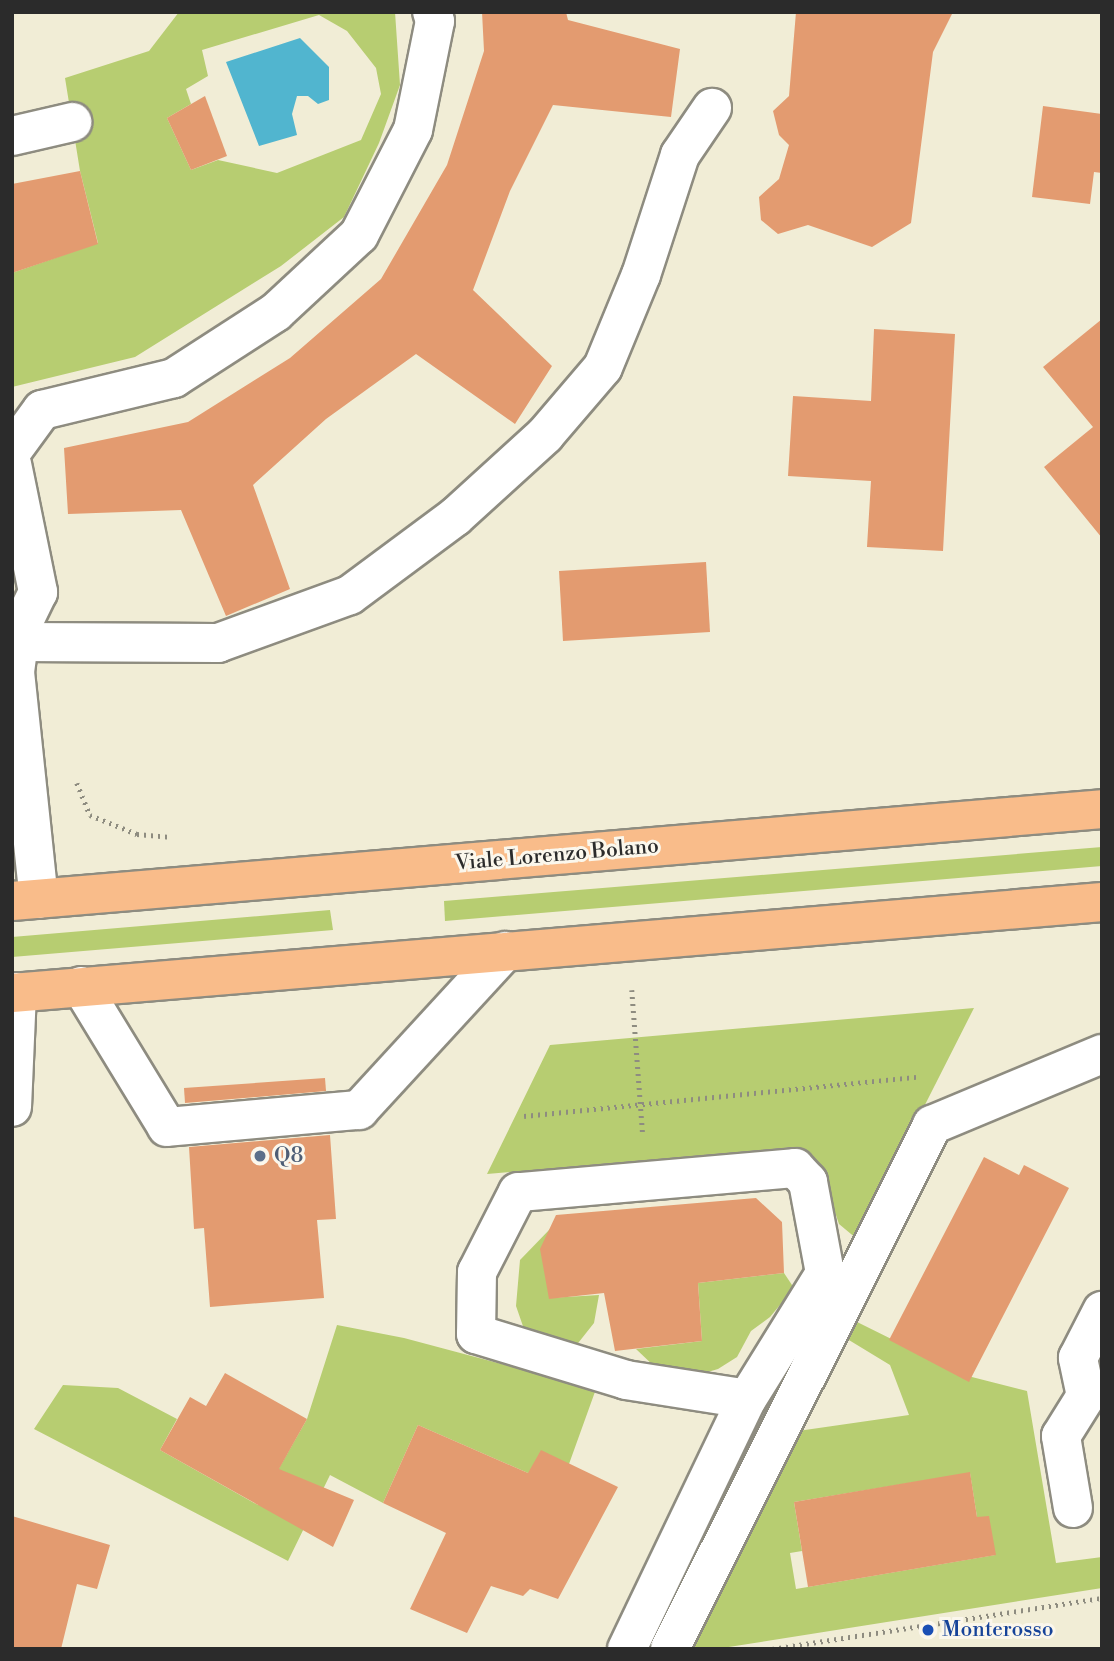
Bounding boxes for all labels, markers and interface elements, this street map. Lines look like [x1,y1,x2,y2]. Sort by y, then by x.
street label: Viale Lorenzo Bolano [454,834,660,876]
place label: Q8 [274,1143,303,1169]
marker: Q8 [252,1148,268,1164]
place label: Monterosso [942,1617,1054,1643]
marker: Monterosso [920,1622,936,1638]

